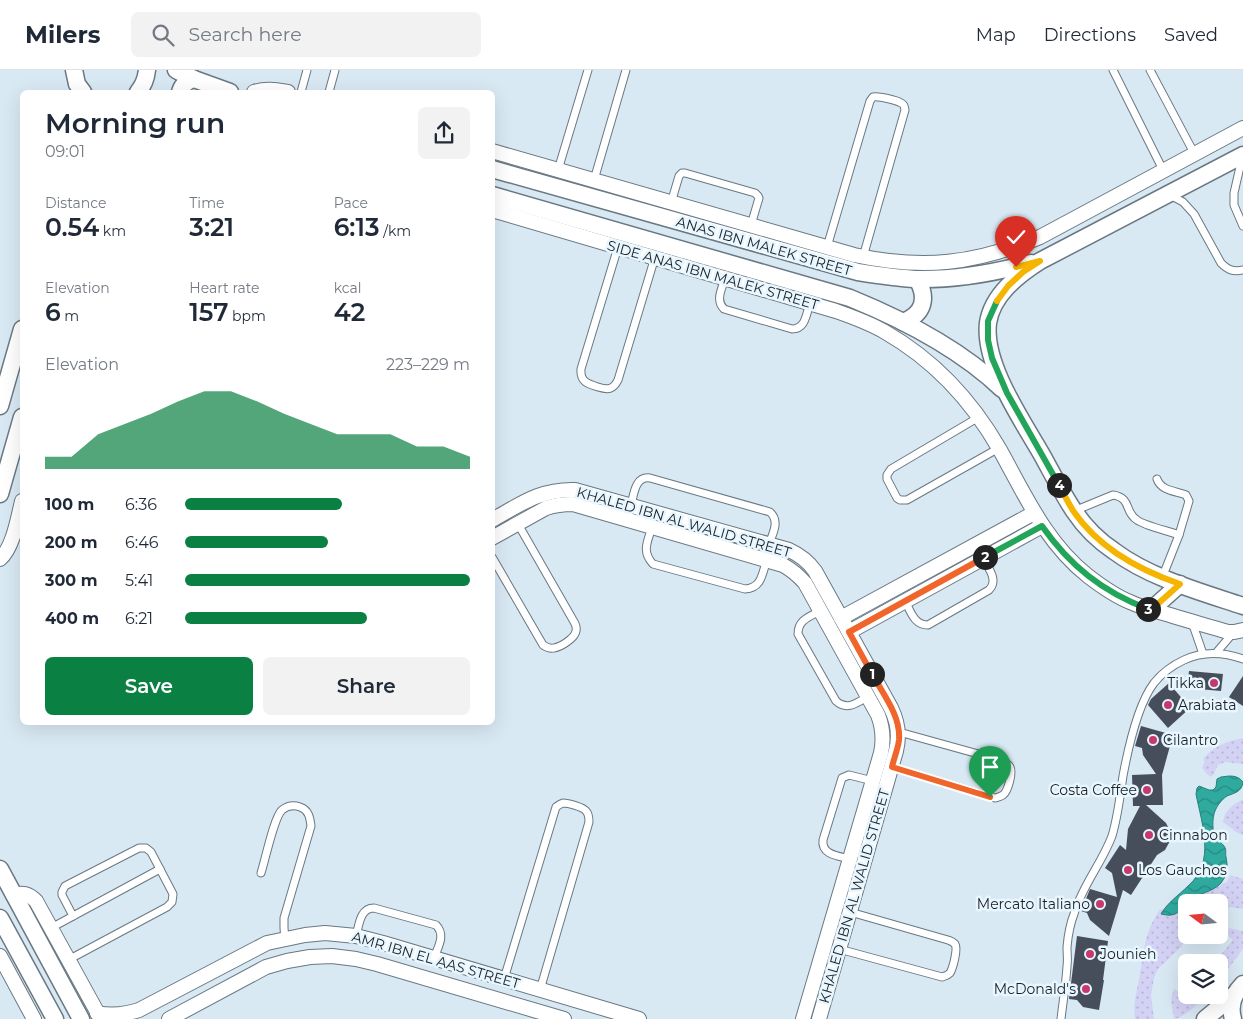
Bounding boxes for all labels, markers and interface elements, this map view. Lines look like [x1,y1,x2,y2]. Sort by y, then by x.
search box [131,12,481,57]
text: Milers [25,20,101,49]
icon: search [149,21,177,49]
text: Search here [189,23,302,46]
text: Map [976,24,1016,46]
text: Directions [1044,24,1136,46]
text: Saved [1164,24,1218,46]
text: Morning run [45,106,225,140]
button: share [418,107,470,159]
text: 09:01 [45,142,85,161]
text: Distance [45,194,107,212]
text: Time [189,194,224,212]
text: Pace [334,194,368,212]
text: 0.54 [45,212,99,242]
text: 3:21 [189,212,234,242]
text: 6:13 [334,212,380,242]
street label: ANAS IBN MALEK STREET [674,212,854,280]
pin [995,216,1037,267]
text: km [99,222,126,240]
text: /km [380,222,411,240]
icon: check [1002,223,1030,251]
street label: SIDE ANAS IBN MALEK STREET [605,236,821,314]
text: Elevation [45,279,110,297]
text: Heart rate [189,279,260,297]
text: kcal [334,279,362,297]
text: 6 [45,297,61,327]
text: 157 [189,297,228,327]
text: 42 [334,297,365,327]
text: m [61,307,79,325]
text: bpm [228,307,266,325]
text: Elevation [45,355,119,374]
text: 223–229 m [386,355,470,374]
pin: 4 [1046,472,1072,498]
text: 4 [1055,476,1064,494]
street label: KHALED IBN AL WALID STREET [575,483,793,561]
text: 100 m [45,495,94,514]
text: 6:36 [125,495,157,514]
text: 200 m [45,533,97,552]
text: 6:46 [125,533,158,552]
pin: 2 [972,544,998,570]
text: 2 [981,548,990,566]
text: 300 m [45,571,98,590]
text: 5:41 [125,571,153,590]
pin: 3 [1136,596,1160,622]
text: 3 [1144,600,1153,618]
text: 400 m [45,609,99,628]
text: 6:21 [125,609,153,628]
button: Save [45,657,253,715]
button: Share [263,657,470,715]
pin: 1 [860,662,884,686]
text: 1 [870,665,875,683]
place label: Tikka [1167,674,1204,692]
marker: Tikka [1208,677,1220,689]
place label: Arabiata [1178,696,1237,714]
marker: Arabiata [1162,699,1174,711]
place label: Cilantro [1163,731,1218,749]
marker: Cilantro [1147,734,1159,746]
pin [969,746,1011,797]
icon: arrive [976,753,1004,781]
place label: Costa Coffee [1050,781,1137,799]
marker: Costa Coffee [1141,784,1153,796]
street label: KHALED IBN AL WALID STREET [815,787,893,1005]
place label: Cinnabon [1159,826,1228,844]
marker: Cinnabon [1143,829,1155,841]
place label: Los Gauchos [1138,861,1227,879]
marker: Los Gauchos [1122,864,1134,876]
north arrow [1178,894,1228,944]
map controls [1178,894,1228,1004]
place label: Mercato Italiano [977,895,1090,913]
marker: Mercato Italiano [1094,898,1106,910]
street label: AMR IBN EL AAS STREET [350,927,522,993]
place label: Jounieh [1099,945,1156,963]
marker: Jounieh [1084,948,1096,960]
button: layers [1178,954,1228,1004]
place label: McDonald's [994,980,1076,998]
marker: McDonald's [1080,983,1092,995]

